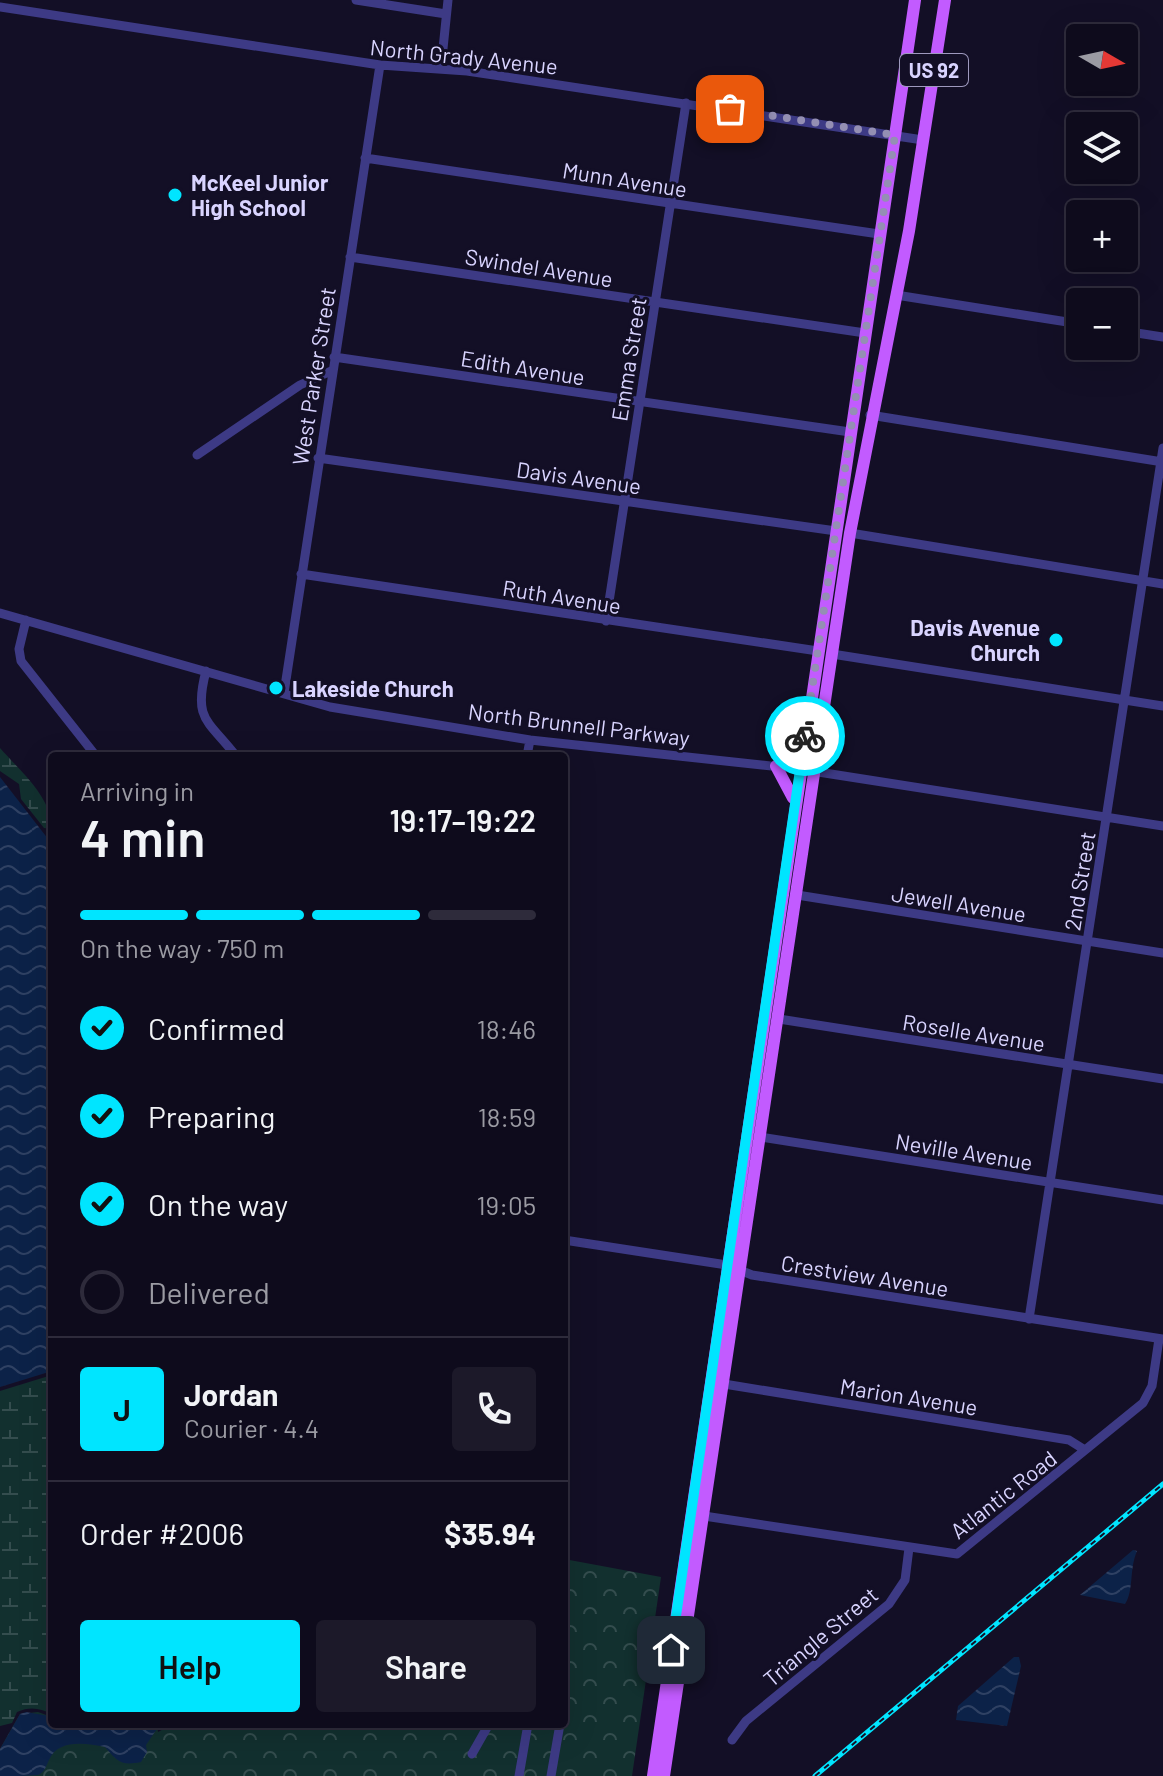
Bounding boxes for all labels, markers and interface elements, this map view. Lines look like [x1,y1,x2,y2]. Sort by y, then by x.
north arrow [1066,24,1138,96]
map controls [1066,24,1138,360]
street label: North Grady Avenue [369,33,559,79]
road number: US 92 [900,54,968,86]
pin [696,75,764,143]
icon: bag [708,87,752,131]
button: layers [1066,112,1138,184]
street label: Munn Avenue [561,156,689,202]
place label: McKeel Junior High School [191,169,329,220]
marker: McKeel Junior High School [166,186,184,204]
button: + [1066,200,1138,272]
street label: Swindel Avenue [463,242,615,292]
street label: West Parker Street [286,285,340,467]
button: − [1066,288,1138,360]
street label: Emma Street [605,295,651,423]
street label: Edith Avenue [459,344,587,390]
street label: Davis Avenue [515,455,643,499]
street label: Ruth Avenue [501,574,623,618]
place label: Davis Avenue Church [910,614,1040,665]
marker: Davis Avenue Church [1047,631,1065,649]
place label: Lakeside Church [292,675,454,701]
marker: Lakeside Church [267,679,285,697]
courier [765,696,845,776]
street label: North Brunnell Parkway [467,698,691,750]
icon: bike [783,714,827,758]
text: Arriving in [80,775,194,806]
text: 19:17–19:22 [390,802,536,838]
text: 4 min [80,805,205,867]
street label: 2nd Street [1058,830,1100,932]
street label: Jewell Avenue [890,880,1028,926]
text: On the way · 750 m [80,932,284,963]
icon: check [80,1006,124,1050]
street label: Roselle Avenue [901,1008,1047,1056]
text: Confirmed [148,1010,285,1046]
text: 18:46 [477,1013,536,1044]
icon: check [80,1094,124,1138]
text: Preparing [148,1098,275,1134]
text: 18:59 [478,1101,536,1132]
street label: Neville Avenue [894,1127,1034,1175]
icon: check [80,1182,124,1226]
text: On the way [148,1186,288,1222]
text: 19:05 [476,1189,536,1220]
street label: Crestview Avenue [779,1249,951,1301]
text: Delivered [148,1274,270,1310]
button: phone [452,1367,536,1451]
street label: Marion Avenue [838,1372,980,1420]
text: Jordan [184,1376,279,1412]
text: J [113,1391,131,1427]
text: Courier · 4.4 [184,1412,319,1443]
street label: Atlantic Road [945,1445,1061,1543]
text: Order #2006 [80,1515,244,1551]
text: $35.94 [444,1515,536,1551]
street label: Triangle Street [758,1581,882,1691]
pin [637,1616,705,1684]
button: Help [80,1620,300,1712]
button: Share [316,1620,536,1712]
icon: home [649,1628,693,1672]

